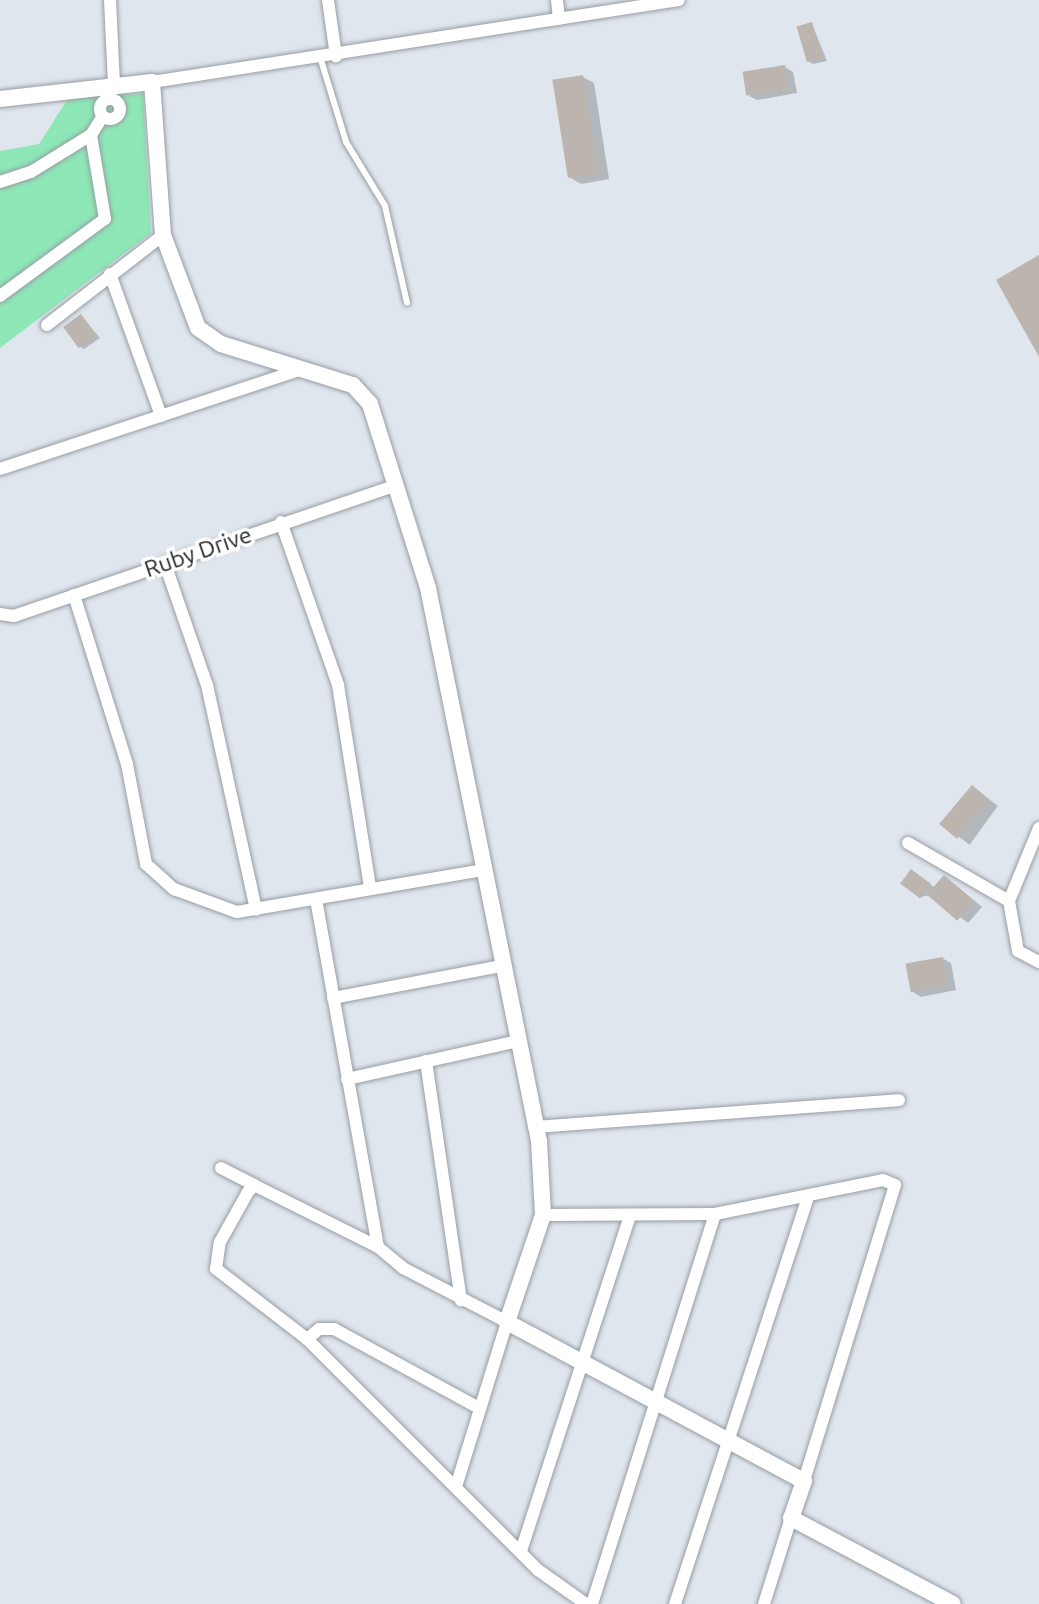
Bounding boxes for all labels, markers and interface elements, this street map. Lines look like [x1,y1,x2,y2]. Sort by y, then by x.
street label: Ruby Drive [141,521,255,583]

